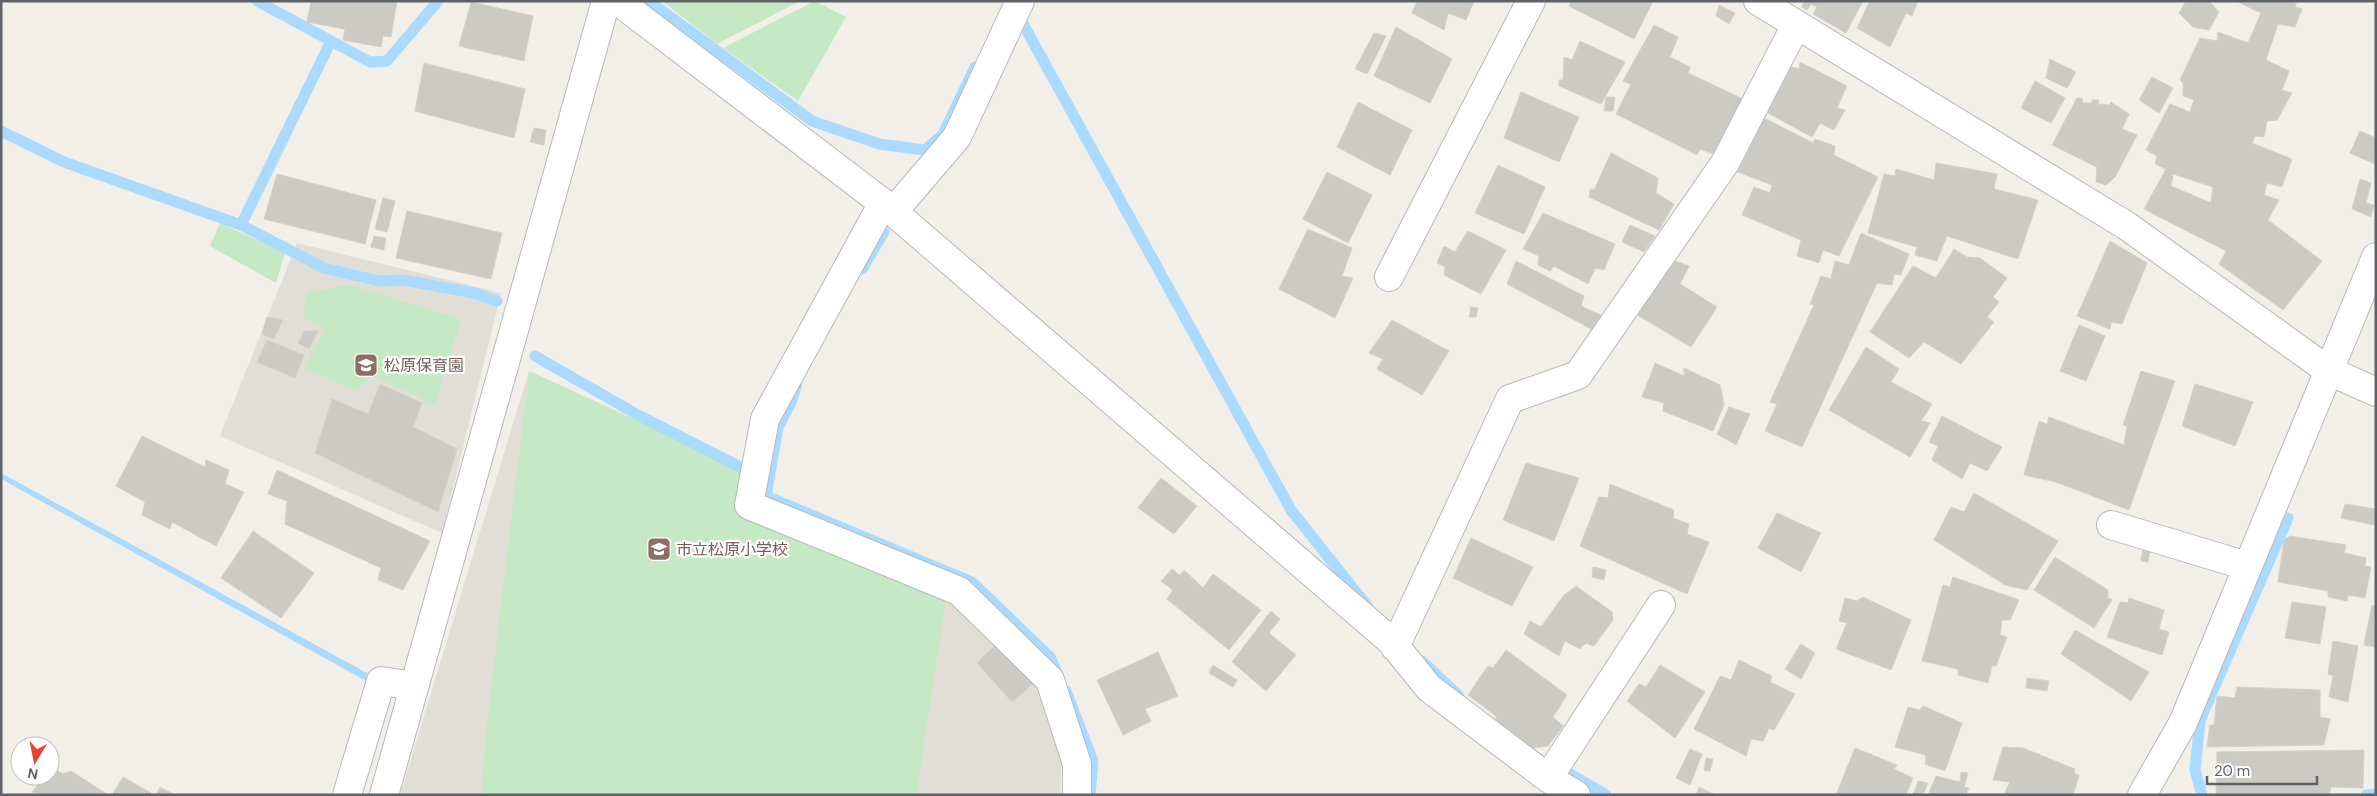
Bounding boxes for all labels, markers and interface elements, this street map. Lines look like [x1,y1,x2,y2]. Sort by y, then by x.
school or university icon: 松原保育園 [353,352,379,378]
place label: 松原保育園 [384,355,464,376]
school or university icon: 市立松原小学校 [646,536,672,562]
place label: 市立松原小学校 [676,539,788,560]
north arrow [10,736,60,786]
scale bar [2207,754,2317,786]
text: 20 m [2214,761,2250,781]
text: N [26,764,39,784]

